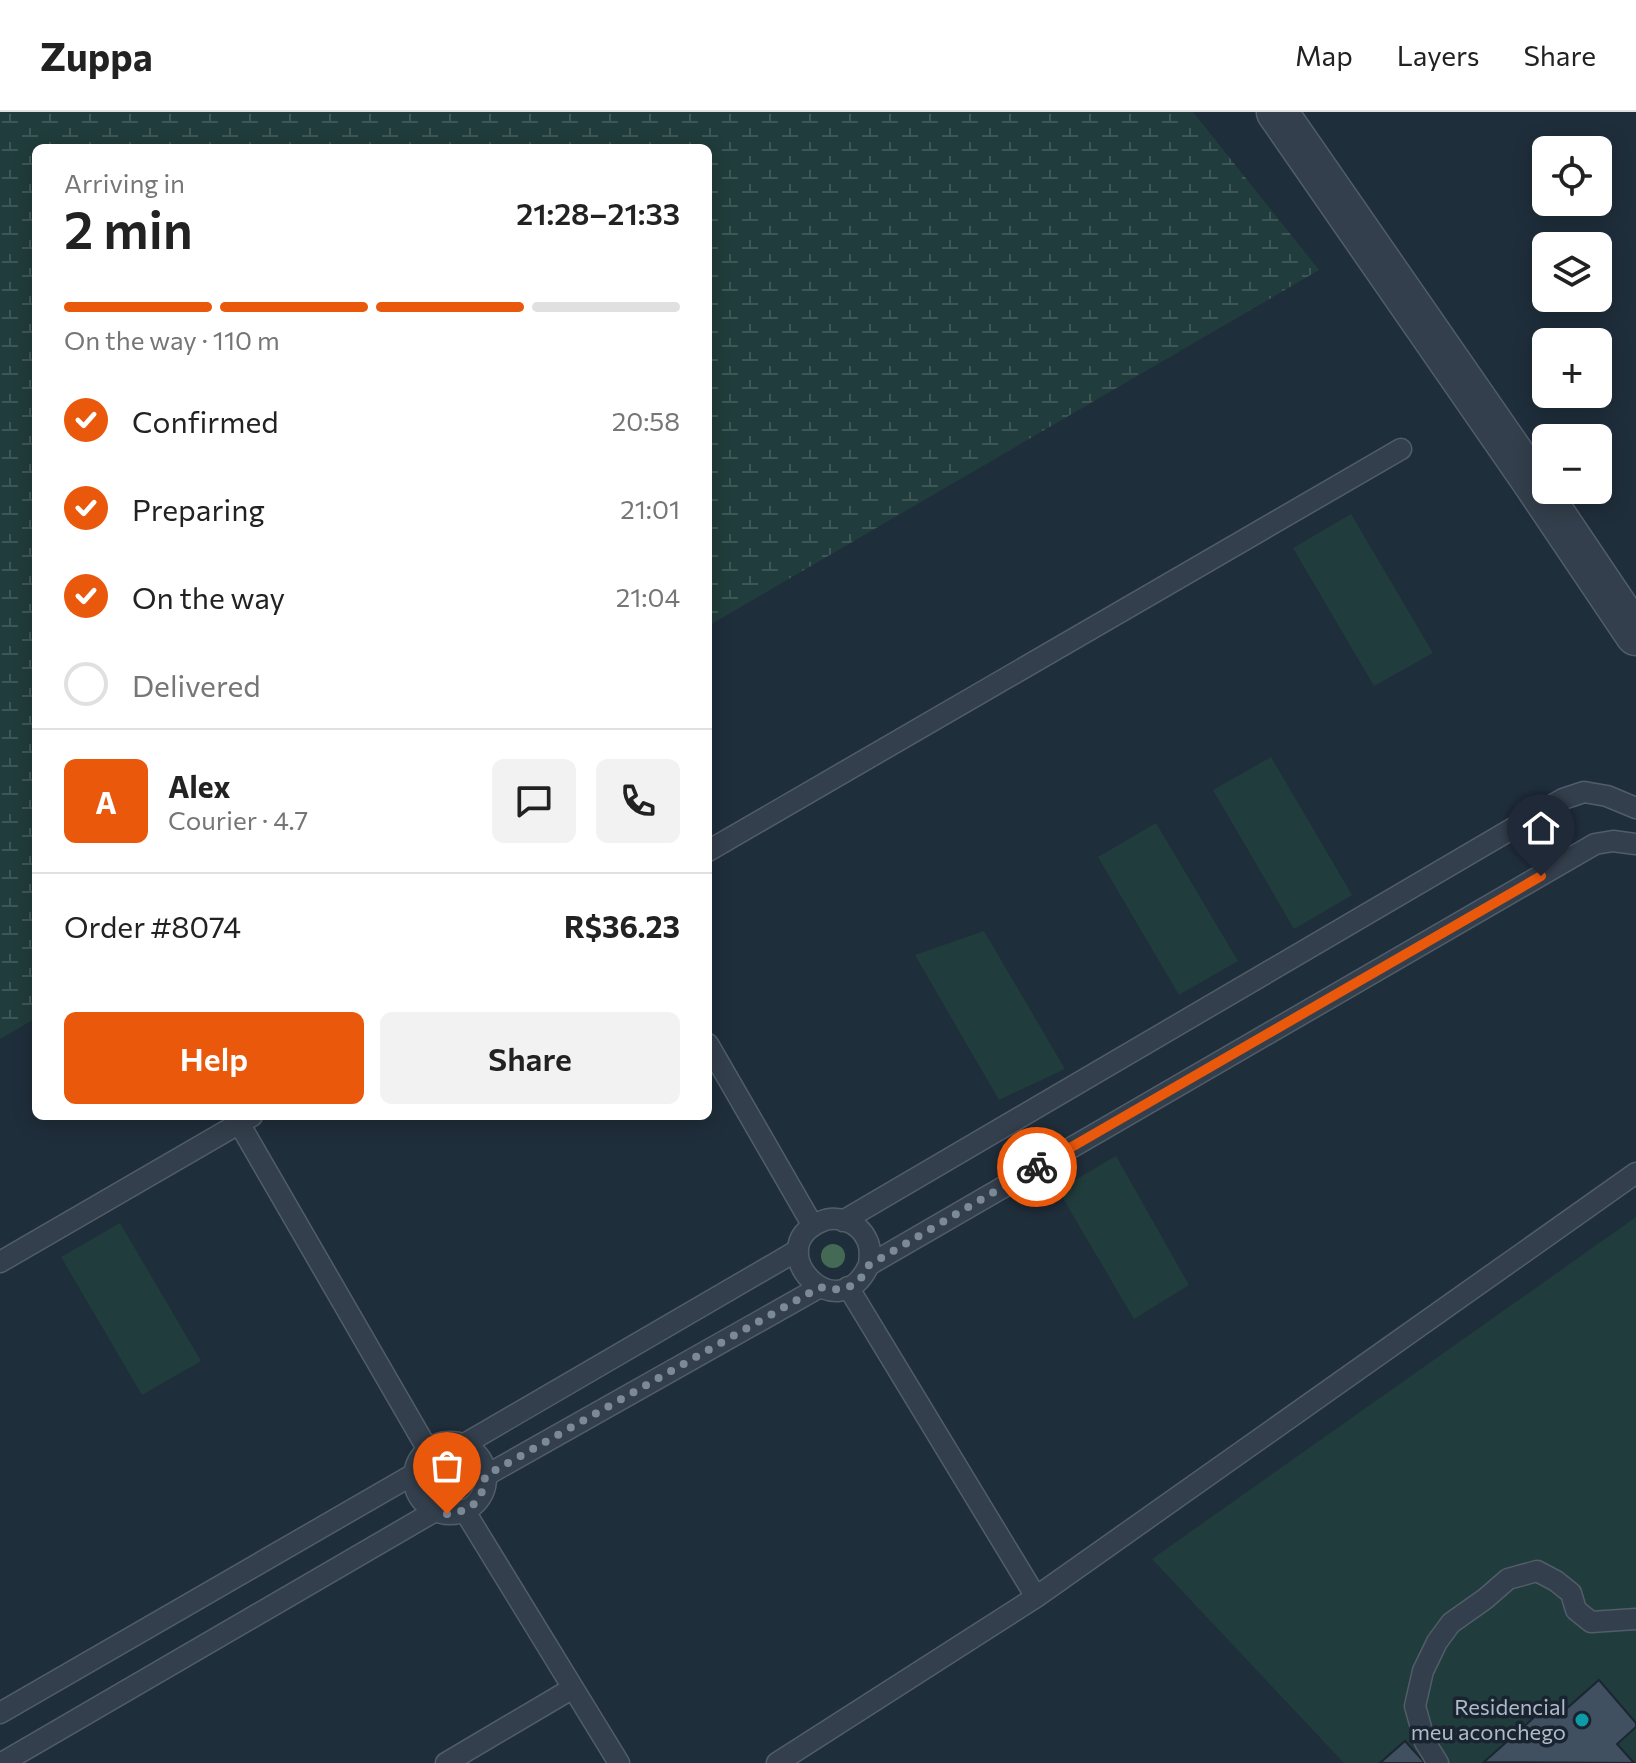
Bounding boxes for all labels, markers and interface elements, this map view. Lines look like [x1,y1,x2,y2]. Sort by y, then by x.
text: Zuppa [40,32,153,79]
text: Map [1295,38,1353,72]
text: Layers [1397,38,1479,72]
text: Share [1523,38,1596,72]
map controls [1532,136,1612,504]
button: locate [1532,136,1612,216]
text: Arriving in [64,167,185,198]
text: 21:28–21:33 [516,194,680,231]
text: 2 min [64,196,193,260]
button: layers [1532,232,1612,312]
text: On the way · 110 m [64,324,280,355]
button: + [1532,328,1612,408]
icon: check [64,398,108,442]
text: Confirmed [132,402,279,439]
text: 20:58 [612,405,680,436]
button: − [1532,424,1612,504]
icon: check [64,486,108,530]
text: Preparing [132,490,265,527]
text: 21:01 [620,493,680,524]
icon: check [64,574,108,618]
text: On the way [132,578,285,615]
text: 21:04 [616,581,680,612]
text: Delivered [132,666,261,703]
button: chat [492,759,576,843]
button: phone [596,759,680,843]
text: Alex [168,767,231,804]
text: A [95,783,117,820]
pin [1507,794,1575,876]
text: Courier · 4.7 [168,804,308,835]
icon: home [1519,806,1563,850]
text: Order #8074 [64,907,241,944]
text: R$36.23 [564,907,680,944]
button: Help [64,1012,364,1104]
button: Share [380,1012,680,1104]
courier [997,1127,1077,1207]
icon: bike [1015,1145,1059,1189]
pin [413,1432,481,1514]
icon: bag [425,1444,469,1488]
place label: Residencial meu aconchego [1411,1693,1566,1745]
marker: Residencial meu aconchego [1573,1711,1591,1729]

